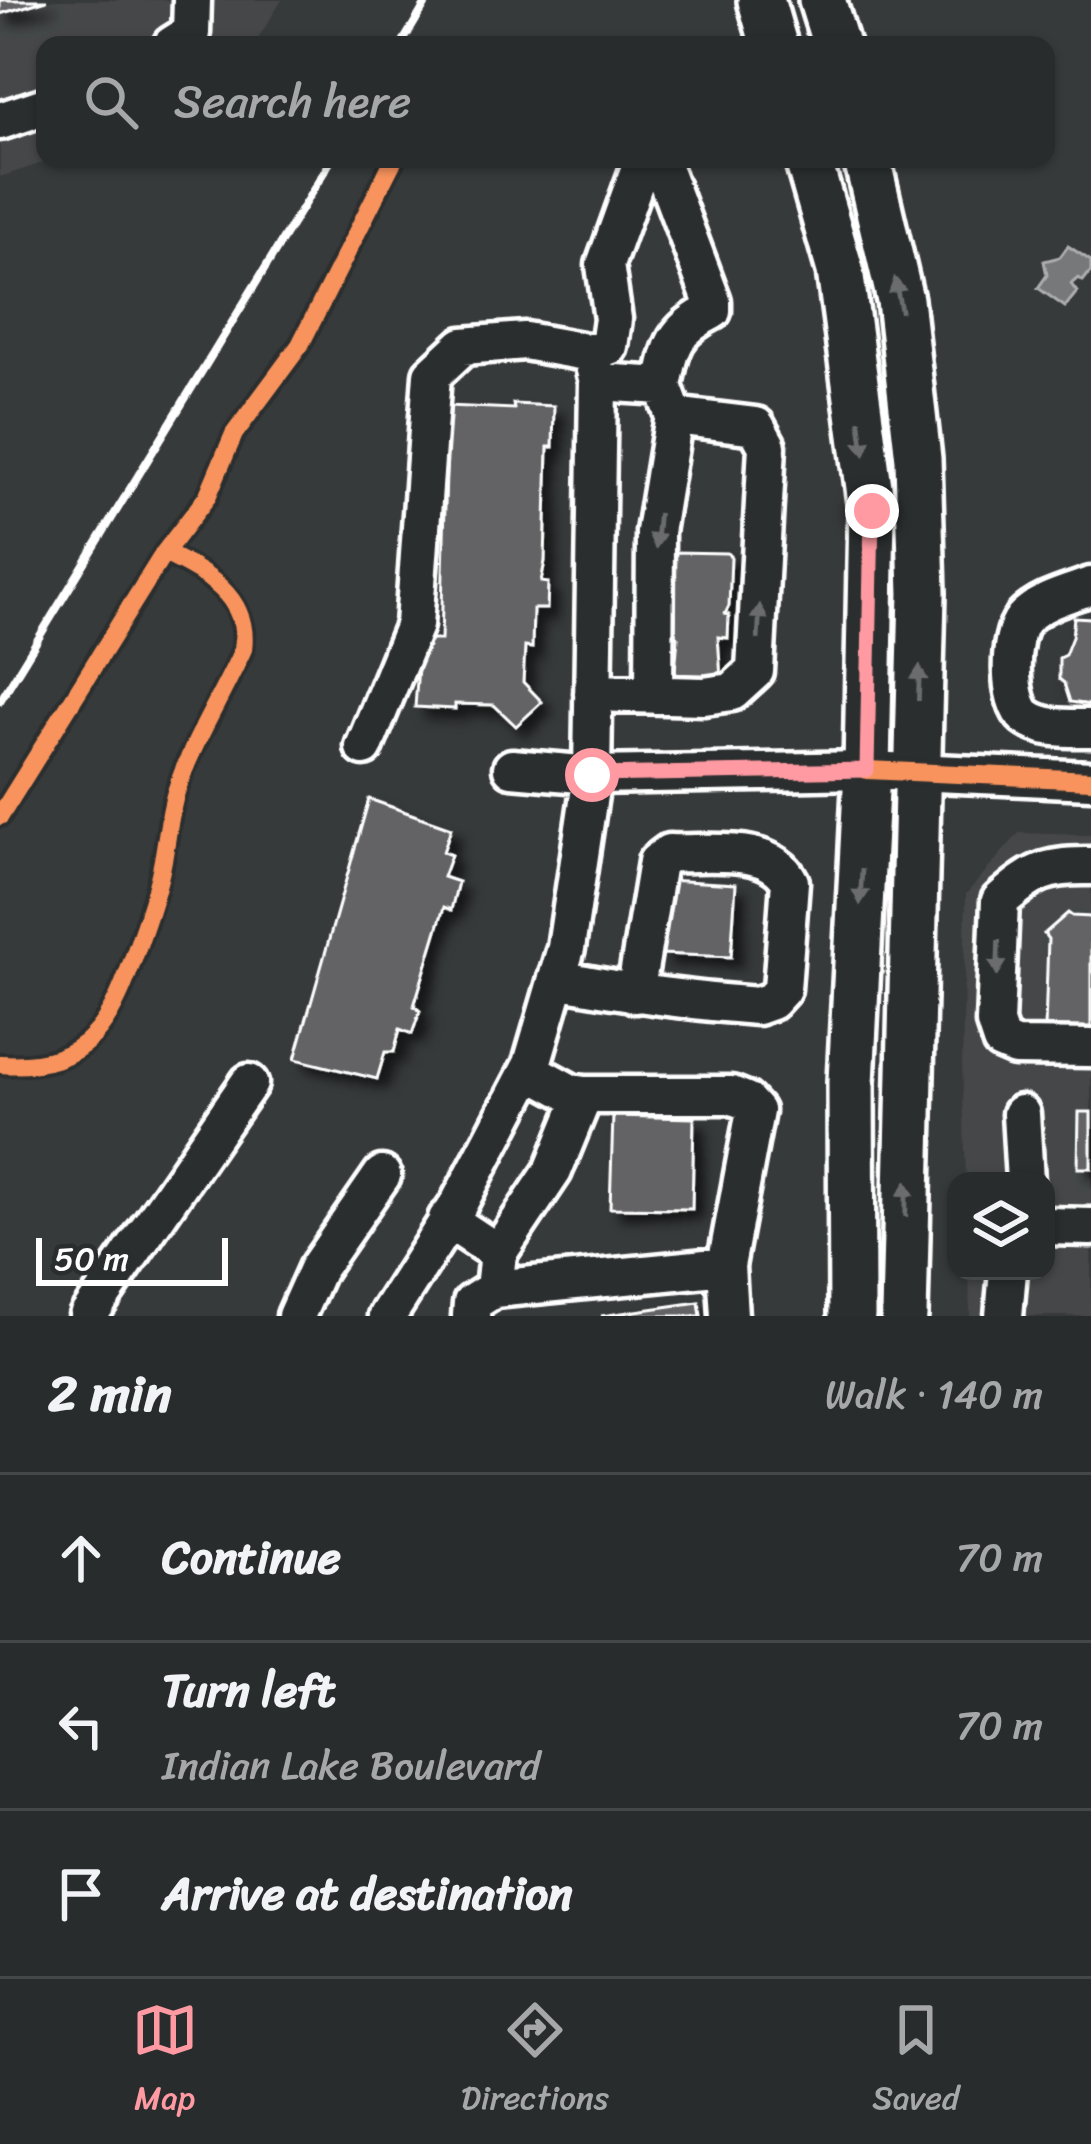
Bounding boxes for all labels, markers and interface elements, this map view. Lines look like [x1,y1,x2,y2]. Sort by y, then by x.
search box [36,36,1055,168]
text: Search here [174,62,411,142]
icon: search [78,69,144,135]
one-way arrow [888,275,907,313]
one-way arrow [853,420,872,457]
route end [845,484,899,538]
one-way arrow [647,513,666,551]
one-way arrow [750,602,769,640]
one-way arrow [910,663,929,701]
route start [565,748,619,802]
one-way arrow [851,869,870,907]
one-way arrow [988,940,1007,978]
map controls [947,1172,1055,1280]
button: layers [947,1172,1055,1280]
one-way arrow [897,1179,916,1217]
text: 50 m [54,1230,129,1288]
scale bar [36,1232,228,1285]
text: 2 min [48,1349,171,1439]
text: Walk · 140 m [825,1360,1043,1429]
text: Continue [162,1518,341,1598]
text: 70 m [956,1523,1043,1592]
icon: ahead [48,1525,114,1591]
text: Turn left [162,1651,335,1731]
text: 70 m [956,1691,1043,1760]
icon: left [48,1693,114,1759]
text: Indian Lake Boulevard [162,1731,540,1800]
text: Arrive at destination [162,1854,572,1934]
icon: arrive [48,1861,114,1927]
tab: Map [132,1997,198,2127]
tab: Directions [461,1997,609,2127]
tab: Saved [872,1997,959,2127]

